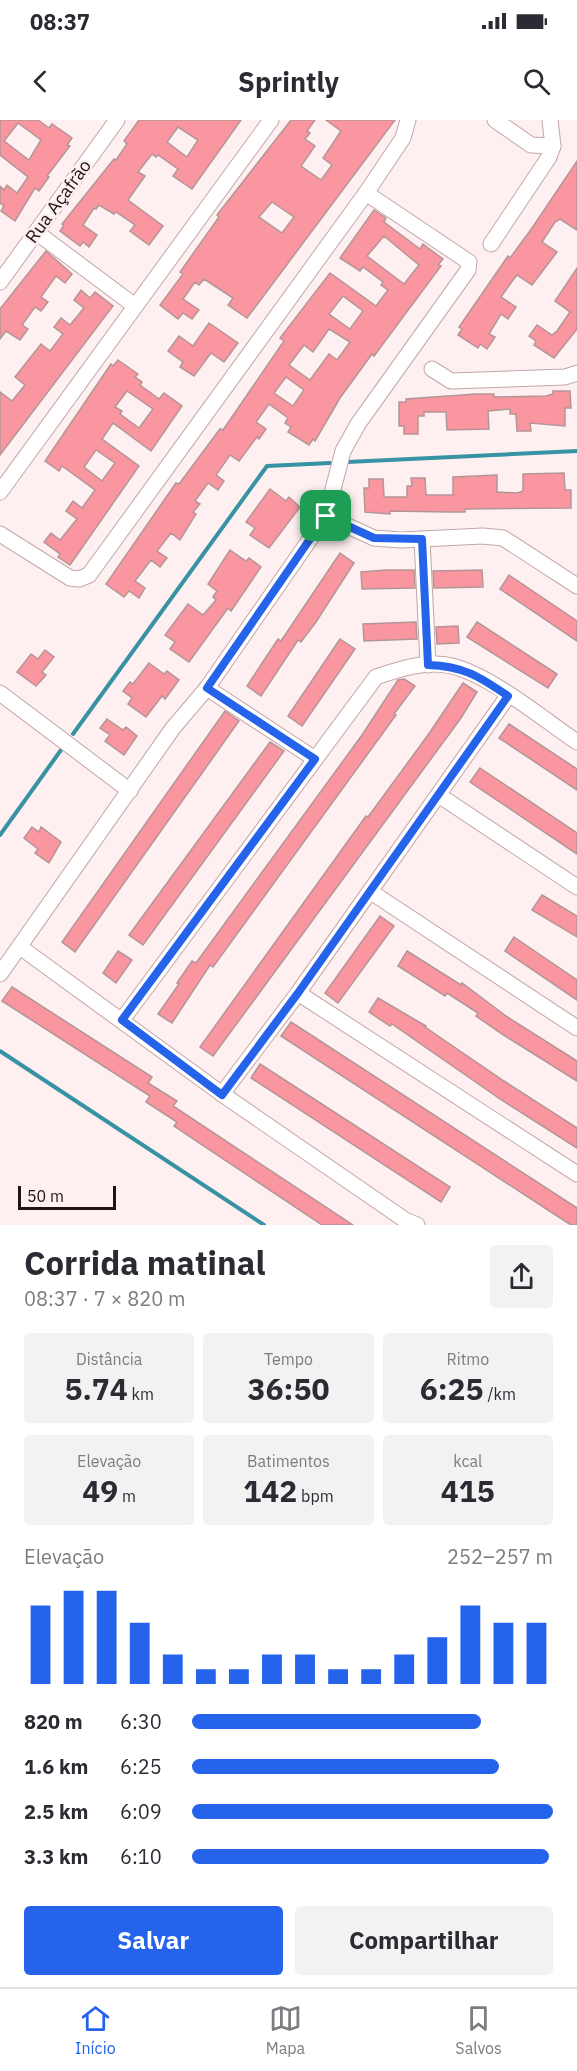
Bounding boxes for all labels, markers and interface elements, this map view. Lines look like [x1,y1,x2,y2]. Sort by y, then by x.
text: 08:37 [30,7,90,36]
text: Sprintly [238,64,339,99]
icon: back [24,65,57,98]
icon: search [520,65,553,98]
street label: Rua Açafrão [20,155,96,247]
pin [300,490,351,541]
icon: arrive [309,499,342,532]
scale bar [18,1183,116,1210]
text: 50 m [27,1186,64,1206]
text: Corrida matinal [24,1241,265,1284]
button: share [490,1245,553,1308]
text: 08:37 · 7 × 820 m [24,1285,185,1312]
text: Distância [76,1349,142,1369]
text: Tempo [264,1349,313,1369]
text: Ritmo [446,1349,489,1369]
text: 5.74 [64,1369,128,1408]
text: 36:50 [248,1369,329,1408]
text: 6:25 [420,1369,484,1408]
text: km [128,1384,154,1404]
text: /km [484,1384,516,1404]
text: Elevação [77,1451,141,1471]
text: Batimentos [247,1451,330,1471]
text: kcal [453,1451,482,1471]
text: 49 [82,1471,118,1510]
text: 142 [243,1471,297,1510]
text: 415 [441,1471,495,1510]
text: m [118,1486,136,1506]
text: bpm [297,1486,334,1506]
text: Elevação [24,1543,104,1570]
text: 252–257 m [447,1543,553,1570]
text: 820 m [24,1708,83,1735]
text: 6:30 [120,1708,162,1735]
text: 1.6 km [24,1753,88,1780]
text: 6:25 [120,1753,162,1780]
text: 2.5 km [24,1798,88,1825]
text: 6:09 [120,1798,162,1825]
text: 3.3 km [24,1843,88,1870]
text: 6:10 [120,1843,162,1870]
button: Salvar [24,1906,283,1975]
button: Compartilhar [295,1906,553,1975]
tab: Início [75,2002,116,2058]
tab: Mapa [266,2002,305,2058]
tab: Salvos [455,2002,502,2058]

